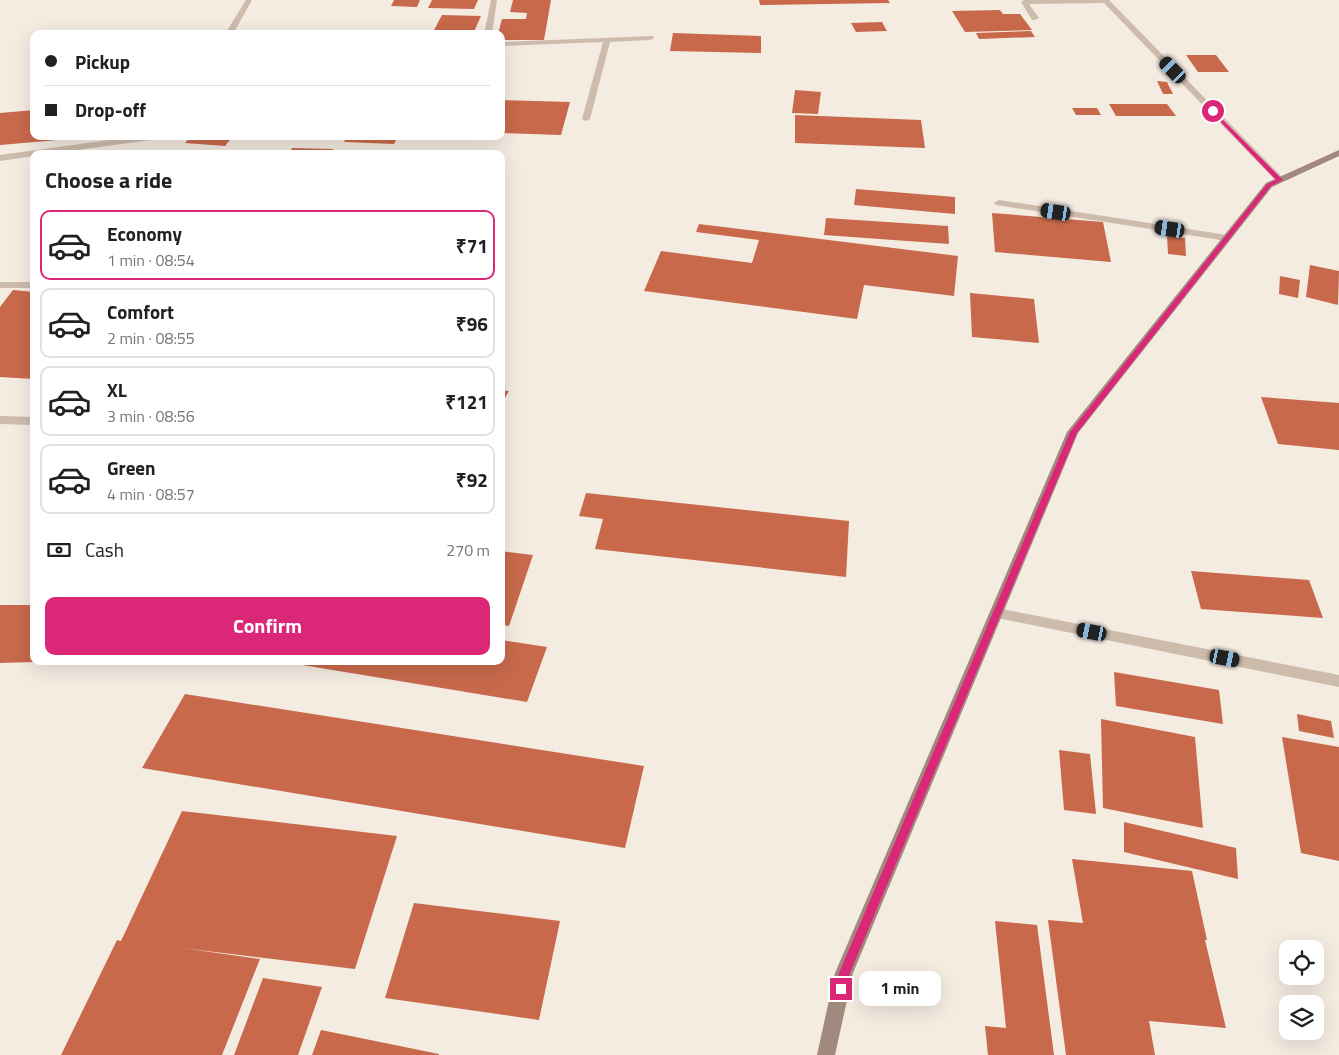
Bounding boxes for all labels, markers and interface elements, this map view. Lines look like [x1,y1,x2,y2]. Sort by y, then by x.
text: Pickup [75,47,130,76]
car [1157,54,1188,86]
text: Drop-off [75,95,146,124]
route start [1202,100,1224,122]
text: Choose a ride [45,163,172,197]
car [1040,202,1071,222]
text: Economy [107,219,182,248]
car [1154,219,1185,239]
icon: car [47,223,92,268]
text: ₹71 [456,231,488,260]
text: 1 min · 08:54 [107,248,195,272]
text: Comfort [107,297,174,326]
icon: car [47,301,92,346]
text: ₹96 [456,309,488,338]
text: 2 min · 08:55 [107,326,195,350]
text: XL [107,375,127,404]
icon: car [47,379,92,424]
text: ₹121 [445,387,488,416]
text: 3 min · 08:56 [107,404,195,428]
text: Green [107,453,156,482]
icon: car [47,457,92,502]
text: ₹92 [456,465,488,494]
text: 4 min · 08:57 [107,482,195,506]
text: Cash [85,535,124,564]
icon: cash [45,536,73,564]
text: 270 m [446,538,490,562]
button: Confirm [45,597,490,655]
car [1075,622,1108,642]
car [1208,648,1241,668]
map controls [1279,940,1324,1040]
button: locate [1279,940,1324,985]
callout: 1 min [858,972,941,1006]
text: 1 min [881,976,919,1000]
route end [830,978,852,1000]
button: layers [1279,995,1324,1040]

